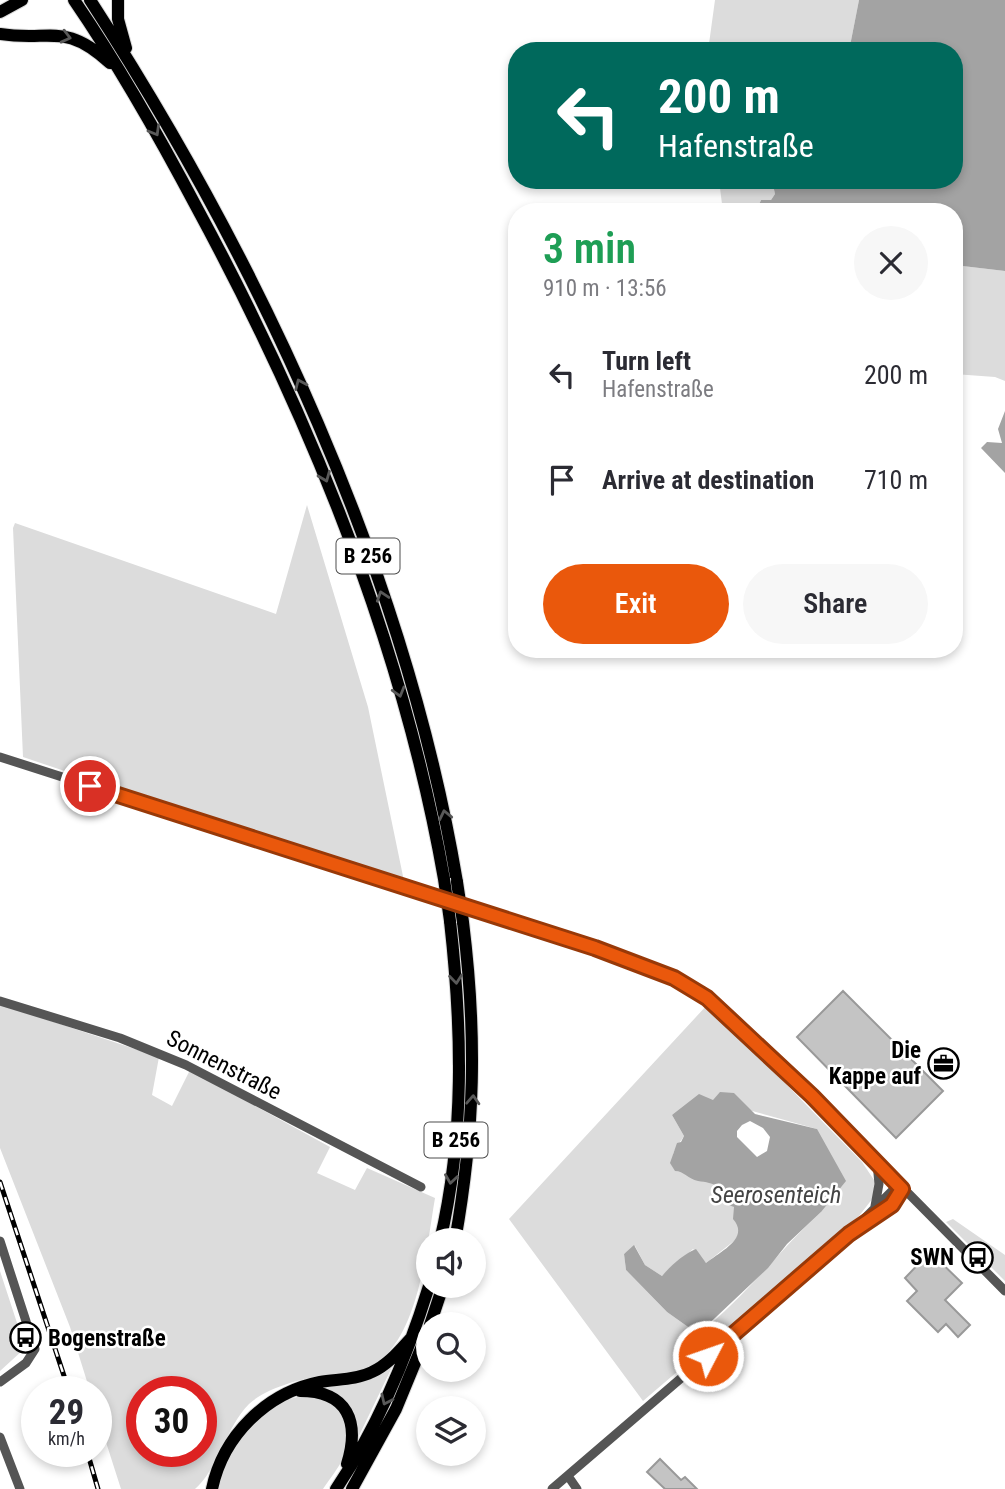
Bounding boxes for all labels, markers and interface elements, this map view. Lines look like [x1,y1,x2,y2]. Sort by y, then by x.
one-way arrow [60,29,72,43]
text: 200 m [658,68,780,125]
icon: left [543,70,634,161]
one-way arrow [147,124,160,137]
text: Hafenstraße [658,127,814,165]
text: 3 min [543,224,636,273]
button: close [854,226,928,300]
text: 910 m · 13:56 [543,275,667,302]
text: Turn left [602,346,691,376]
icon: left [543,356,581,394]
text: 200 m [864,360,928,390]
text: Hafenstraße [602,376,714,403]
one-way arrow [294,379,308,392]
icon: arrive [543,461,581,499]
text: Arrive at destination [602,465,814,495]
text: 710 m [864,465,928,495]
one-way arrow [316,471,330,483]
road number: B 256 [336,538,400,574]
button: Exit [543,564,729,644]
button: Share [743,564,928,644]
one-way arrow [376,591,391,603]
one-way arrow [391,686,405,698]
pin [60,756,120,816]
icon: arrive [71,767,109,805]
one-way arrow [438,809,453,821]
one-way arrow [448,974,463,985]
street label: Sonnenstraße [162,1025,286,1105]
place label: Die Kappe auf [829,1037,921,1090]
office icon: Die Kappe auf [927,1046,961,1080]
one-way arrow [465,1094,480,1105]
road number: B 256 [424,1122,488,1158]
one-way arrow [444,1174,459,1185]
water label: Seerosenteich [711,1181,841,1209]
map controls [416,1228,486,1466]
button: sound [416,1228,486,1298]
bus stop icon: SWN [960,1240,994,1274]
place label: SWN [910,1244,954,1271]
button: search [416,1312,486,1382]
position arrow [671,1319,745,1393]
bus stop icon: Bogenstraße [8,1321,42,1355]
place label: Bogenstraße [48,1325,166,1352]
speed limit sign: 30 [126,1376,217,1467]
text: 29 [49,1392,84,1433]
one-way arrow [380,1393,394,1405]
button: layers [416,1396,486,1466]
text: km/h [48,1428,85,1449]

